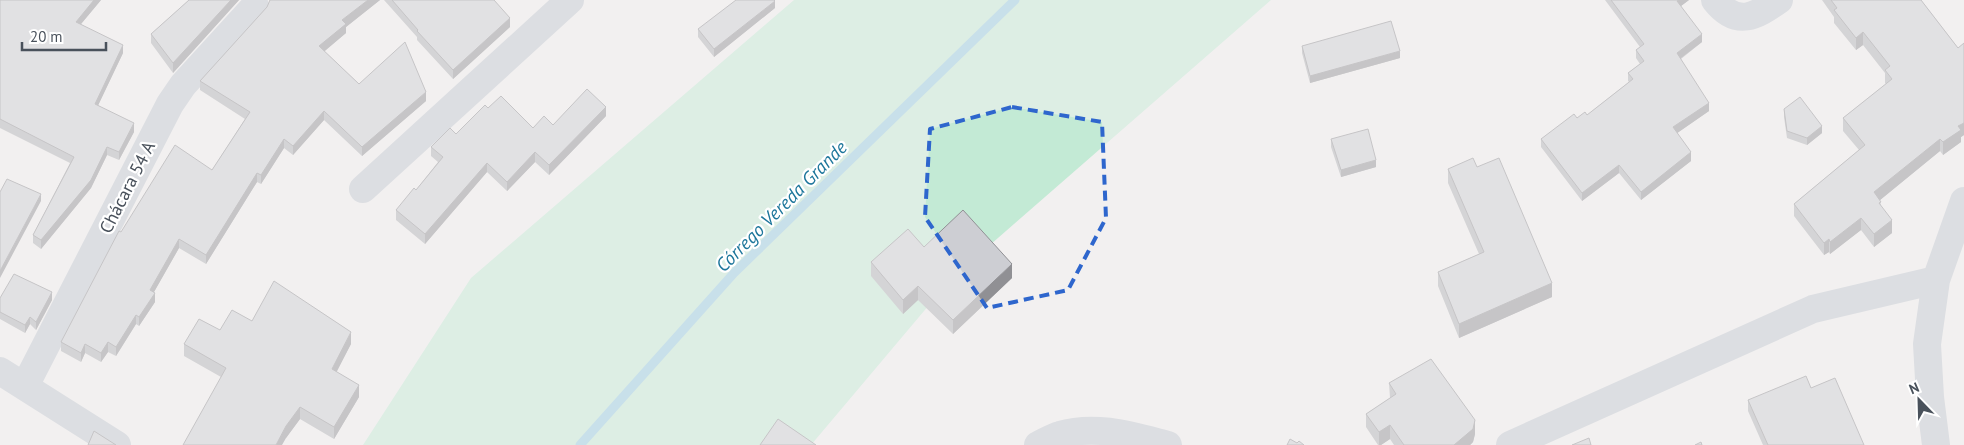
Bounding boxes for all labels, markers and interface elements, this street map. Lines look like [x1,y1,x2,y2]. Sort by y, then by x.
scale bar [22,20,106,52]
text: 20 m [30,27,63,46]
water label: Córrego Vereda Grande [710,135,852,277]
street label: Chácara 54 A [94,137,160,237]
north arrow [1894,375,1944,425]
text: N [1906,378,1922,398]

